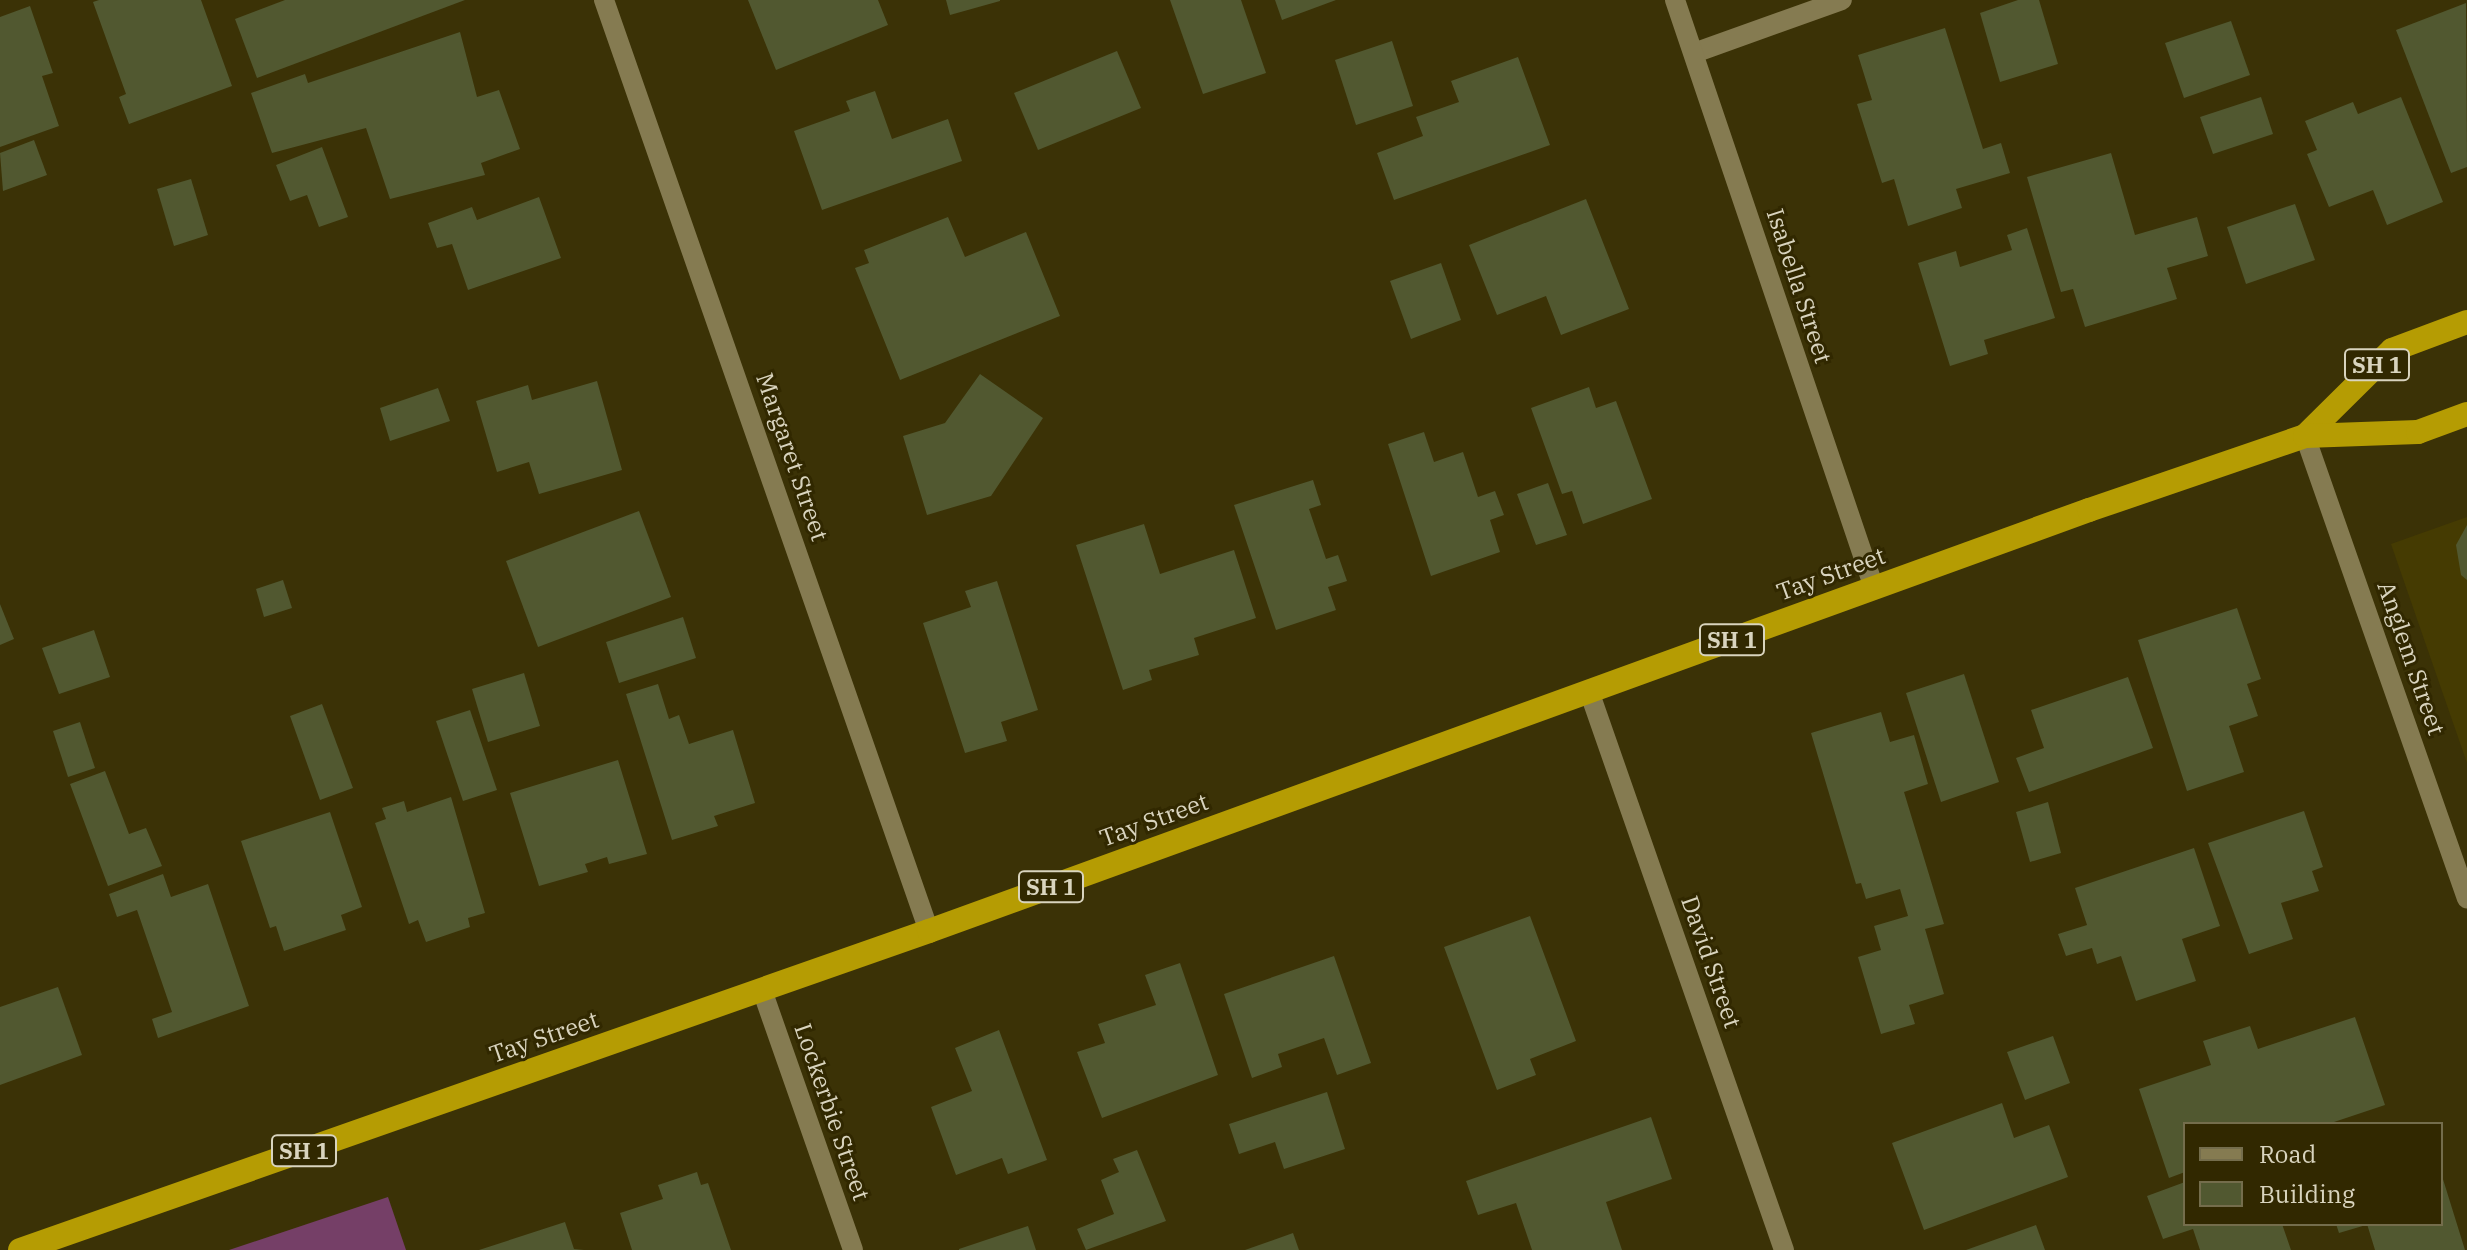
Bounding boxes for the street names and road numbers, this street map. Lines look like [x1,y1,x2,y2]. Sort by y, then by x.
street label: Isabella Street [1760,205,1838,367]
road number: SH 1 [2343,347,2411,383]
street label: Margaret Street [750,369,834,545]
street label: Tay Street [1773,541,1889,607]
street label: Anglem Street [2371,577,2451,739]
road number: SH 1 [1698,622,1766,658]
street label: Tay Street [1096,787,1212,853]
road number: SH 1 [1017,869,1085,905]
street label: David Street [1675,892,1747,1032]
street label: Tay Street [486,1005,602,1069]
street label: Lockerbie Street [788,1020,876,1204]
road number: SH 1 [270,1133,338,1169]

